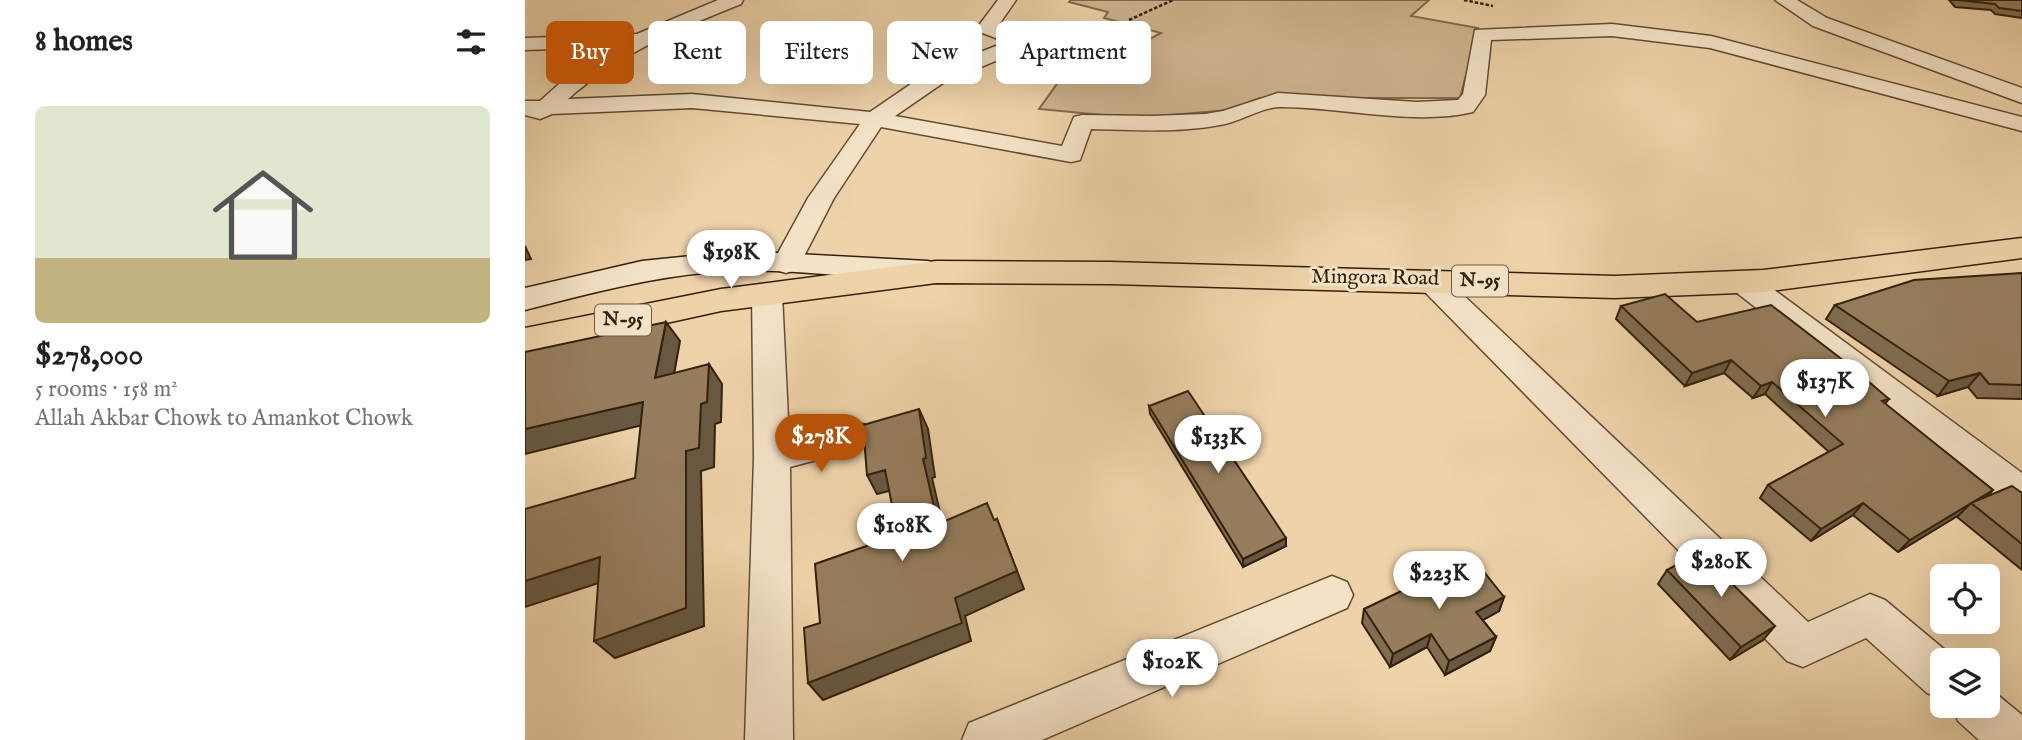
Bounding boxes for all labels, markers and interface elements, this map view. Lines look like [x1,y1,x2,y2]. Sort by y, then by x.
chip: Buy [546,21,634,84]
chip: Rent [648,21,746,84]
chip: Filters [760,21,873,84]
chip: New [887,21,982,84]
chip: Apartment [996,21,1151,84]
text: 8 homes [35,23,133,61]
icon: filters [452,23,490,61]
icon: home [200,152,326,278]
pin: $198K [682,230,780,290]
text: $198K [703,238,760,267]
street label: Mingora Road [1311,263,1440,293]
road number: N-95 [1452,266,1508,296]
road number: N-95 [595,304,651,336]
text: $278,000 [35,337,143,375]
pin: $137K [1776,360,1874,419]
text: $137K [1796,367,1854,396]
text: 5 rooms · 158 m² [35,375,178,404]
text: Allah Akbar Chowk to Amankot Chowk [35,404,413,433]
pin: $278K [772,414,870,474]
pin: $133K [1169,416,1267,475]
text: $278K [791,422,851,451]
text: $133K [1190,423,1246,452]
pin: $108K [853,504,951,563]
text: $108K [873,511,931,540]
pin: $280K [1672,540,1770,599]
text: $280K [1691,547,1751,576]
pin: $223K [1390,552,1488,611]
text: $223K [1409,559,1469,588]
map controls [1930,564,2000,718]
button: locate [1930,564,2000,634]
pin: $102K [1123,640,1221,699]
text: $102K [1142,647,1202,676]
button: layers [1930,648,2000,718]

